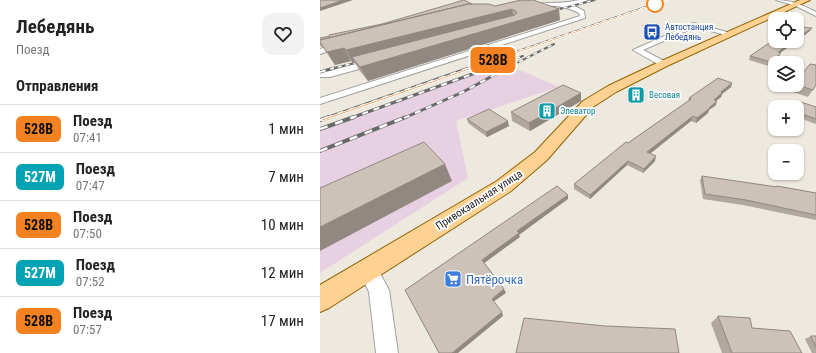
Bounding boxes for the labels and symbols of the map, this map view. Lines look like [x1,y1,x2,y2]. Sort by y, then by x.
unlabelled marker [646,0,664,13]
bus stop icon: Автостанция Лебедянь [642,22,662,42]
place label: Автостанция Лебедянь [665,22,713,42]
line badge: 528В [465,47,521,73]
building icon: Весовая [626,85,646,105]
place label: Весовая [649,90,680,100]
building icon: Элеватор [537,101,557,121]
place label: Элеватор [560,106,596,116]
street label: Привокзальная улица [433,167,525,233]
supermarket icon: Пятёрочка [443,269,463,289]
place label: Пятёрочка [466,272,523,287]

